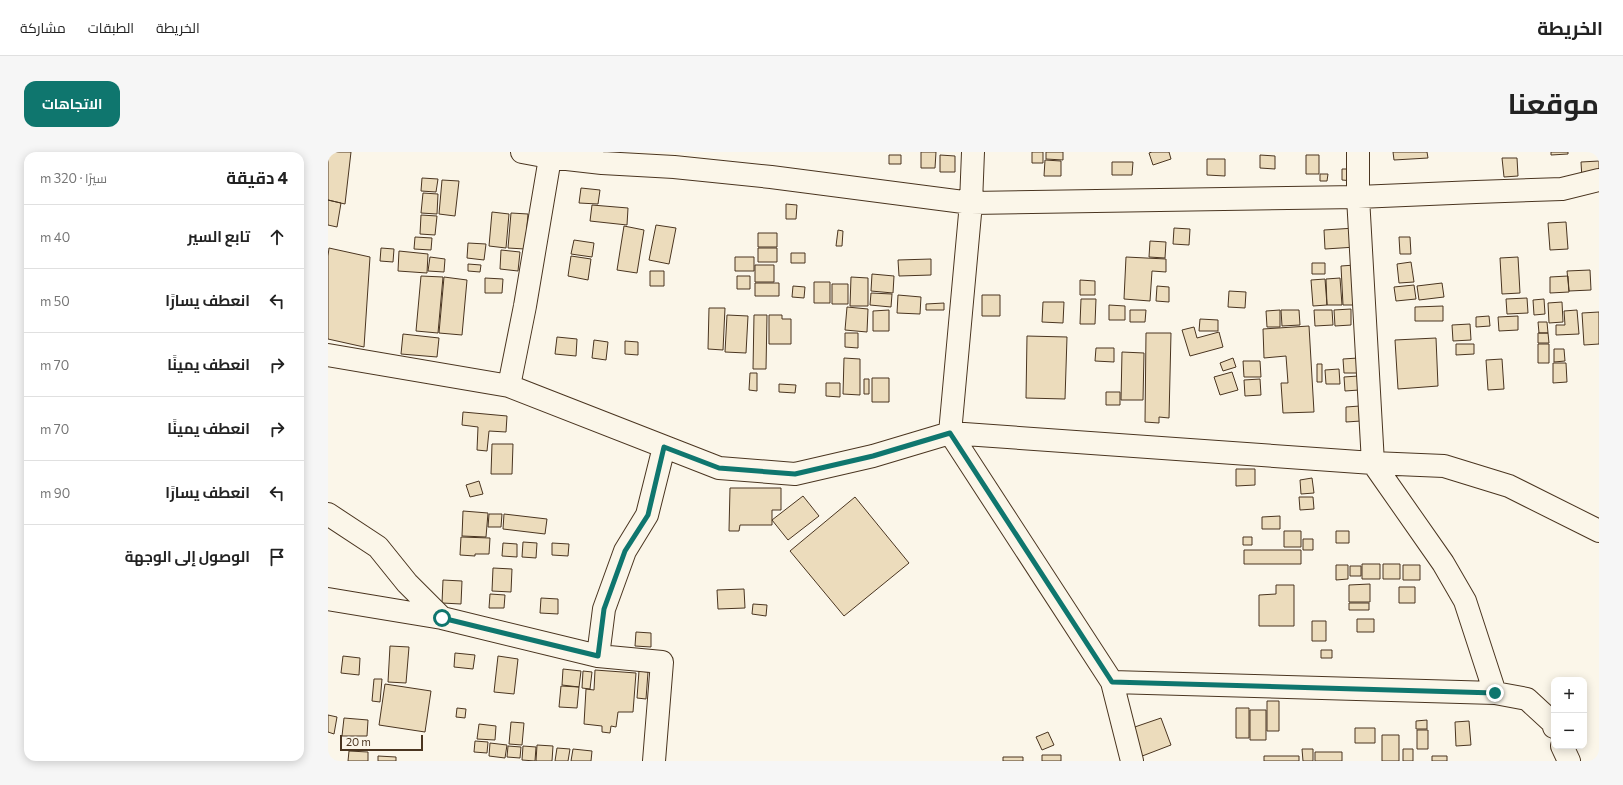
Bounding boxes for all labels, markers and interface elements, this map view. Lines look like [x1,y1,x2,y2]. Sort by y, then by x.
text: الخريطة [1537,16,1603,39]
text: مشاركة [20,19,66,36]
text: الطبقات [88,19,134,36]
text: الخريطة [156,19,200,36]
button: الاتجاهات [24,81,120,127]
text: موقعنا [1508,86,1599,120]
text: 4 دقيقة [226,167,288,188]
text: سيرًا · 320 m [40,170,107,186]
icon: ahead [266,226,288,248]
text: تابع السير [187,227,250,245]
text: 40 m [40,229,70,245]
icon: left [266,290,288,312]
text: انعطف يسارًا [165,291,250,309]
text: 50 m [40,293,70,309]
icon: right [266,354,288,376]
text: انعطف يمينًا [167,355,250,373]
text: 70 m [40,357,69,373]
icon: right [266,418,288,440]
text: انعطف يمينًا [167,419,250,437]
text: 70 m [40,421,69,437]
icon: left [266,482,288,504]
text: انعطف يسارًا [165,483,250,501]
text: 90 m [40,485,70,501]
icon: arrive [266,546,288,568]
text: الوصول إلى الوجهة [125,547,250,565]
route start [433,609,451,627]
map controls [1551,677,1587,749]
button: + [1551,677,1587,713]
route end [1486,684,1504,702]
button: − [1551,713,1587,749]
scale bar [340,733,423,752]
text: 20 m [346,735,371,748]

